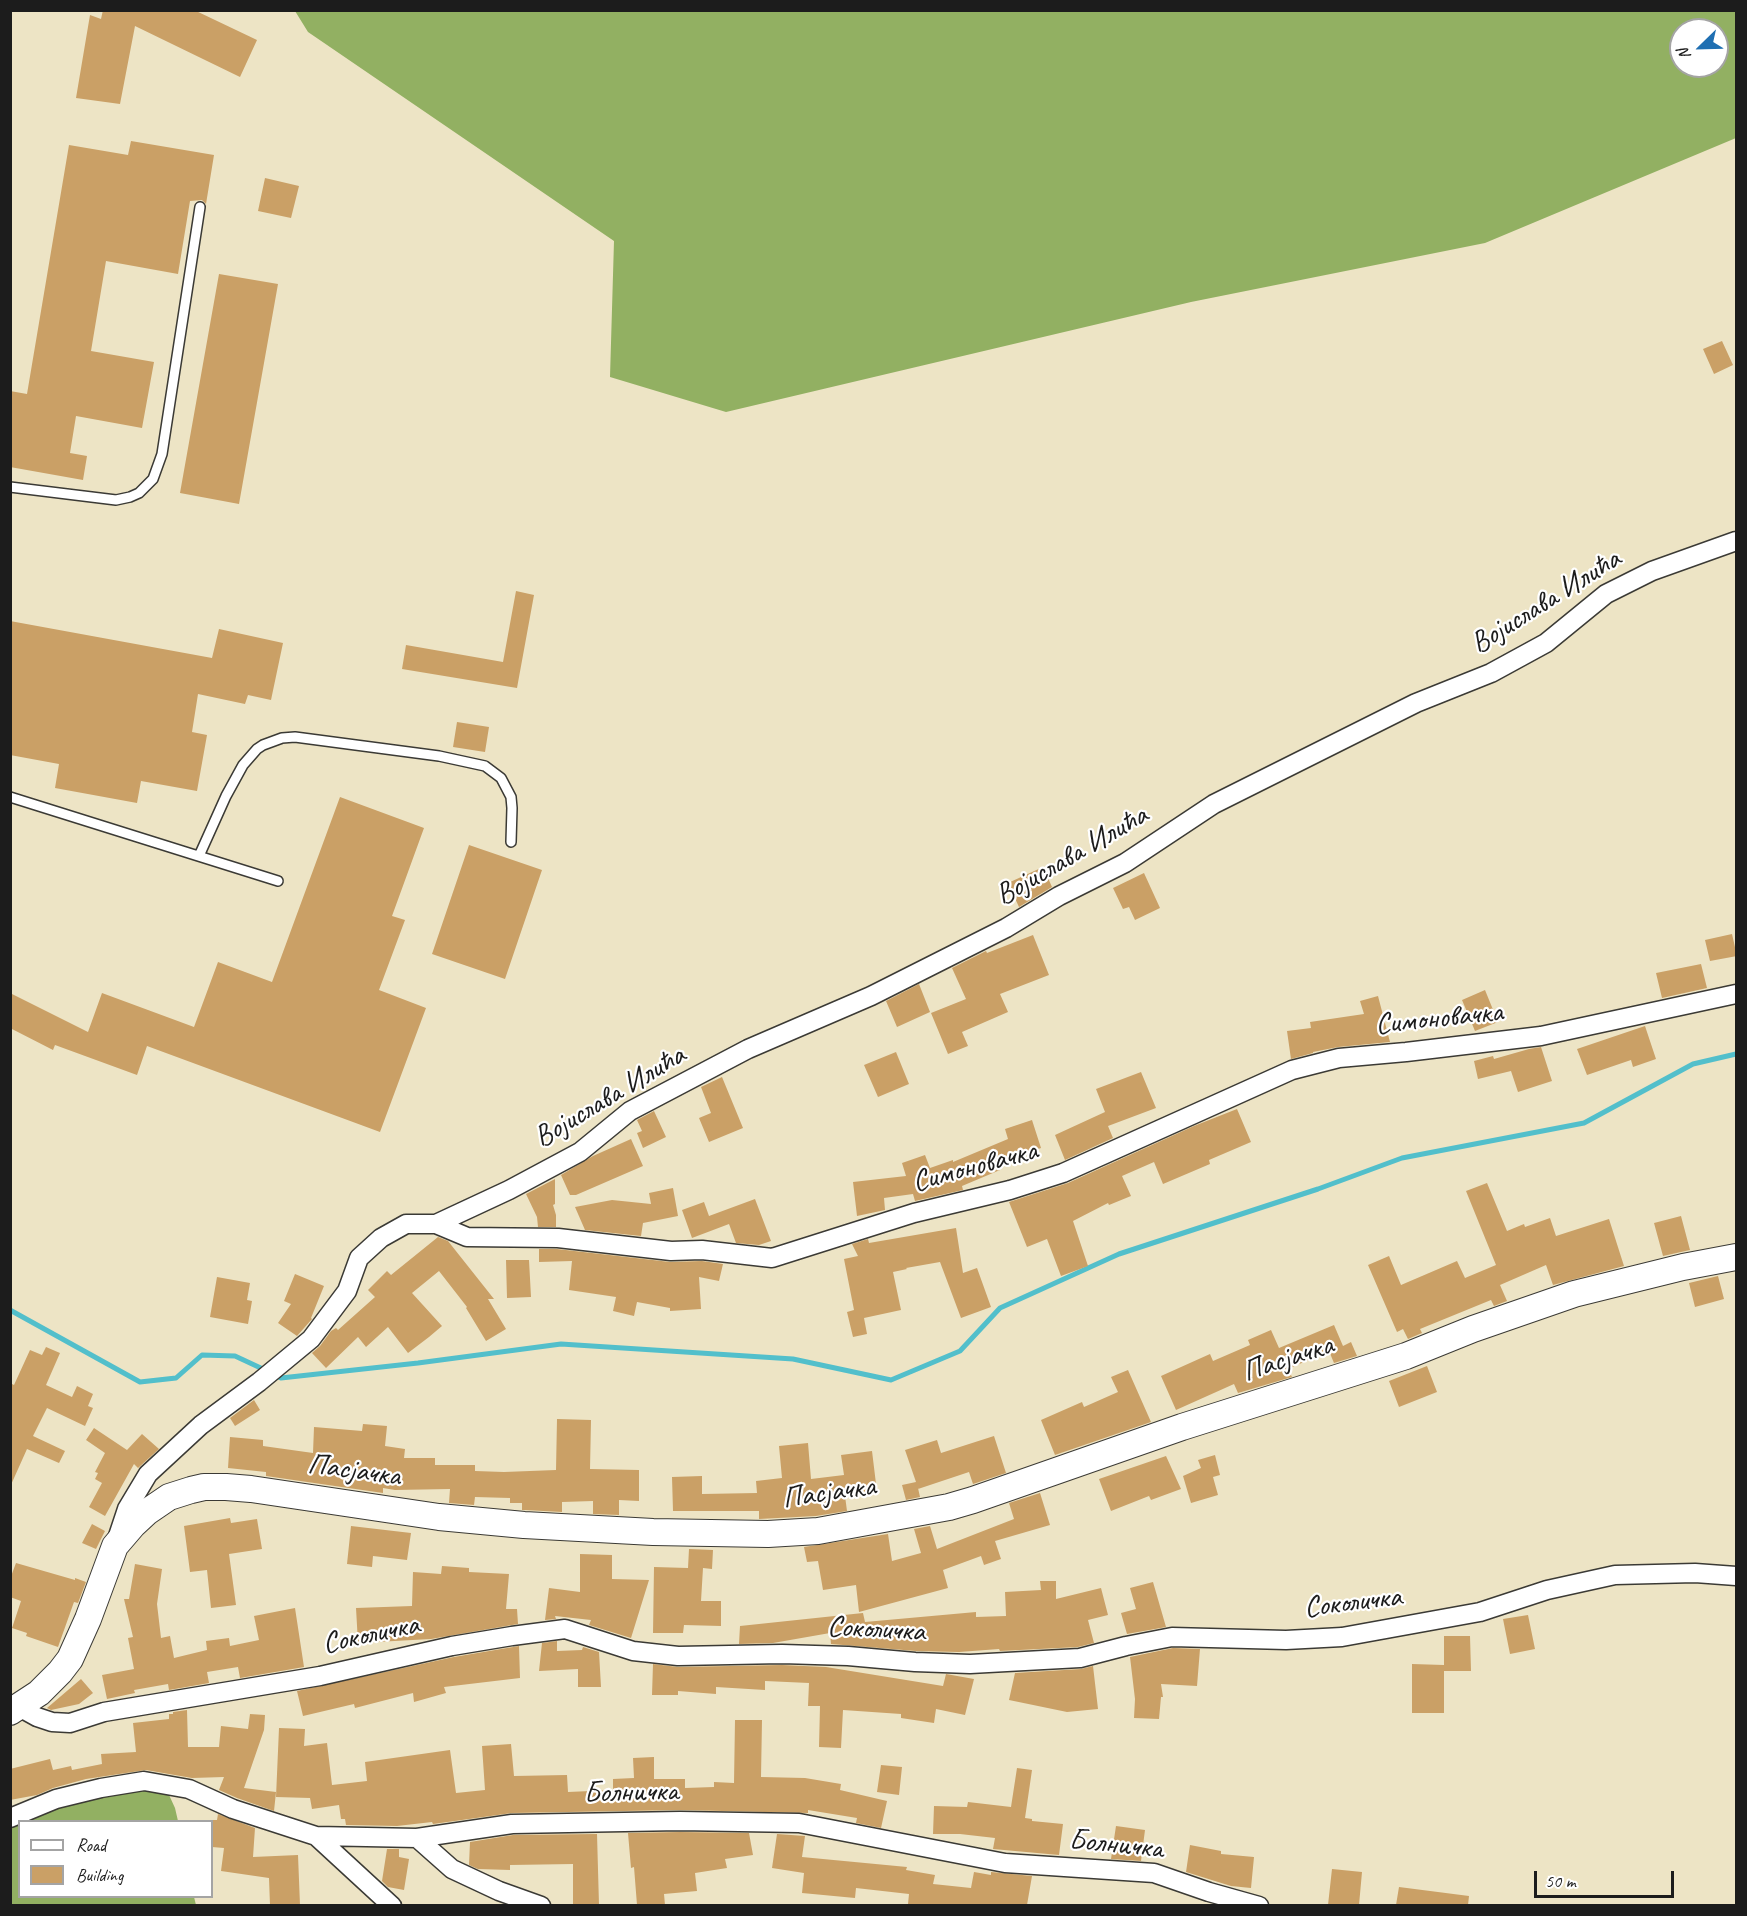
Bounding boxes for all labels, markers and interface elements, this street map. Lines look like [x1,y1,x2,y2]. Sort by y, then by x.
north arrow [1669,18,1729,78]
text: N [1673,46,1695,63]
street label: Војислава Илића [1464,542,1628,662]
street label: Војислава Илића [989,798,1155,914]
street label: Симоновачка [1373,994,1505,1044]
street label: Војислава Илића [528,1038,692,1156]
street label: Симоновачка [908,1133,1042,1201]
street label: Пасјачка [1238,1327,1338,1391]
street label: Пасјачка [305,1447,403,1495]
street label: Пасјачка [780,1469,878,1517]
street label: Соколичка [1302,1579,1404,1627]
street label: Соколичка [319,1607,423,1663]
street label: Соколичка [826,1609,926,1651]
street label: Болничка [584,1774,678,1812]
legend [18,1820,213,1898]
street label: Болничка [1067,1822,1165,1868]
text: Road [76,1834,106,1856]
scale bar [1537,1859,1676,1897]
text: Building [76,1864,123,1886]
text: 50 m [1545,1870,1576,1892]

